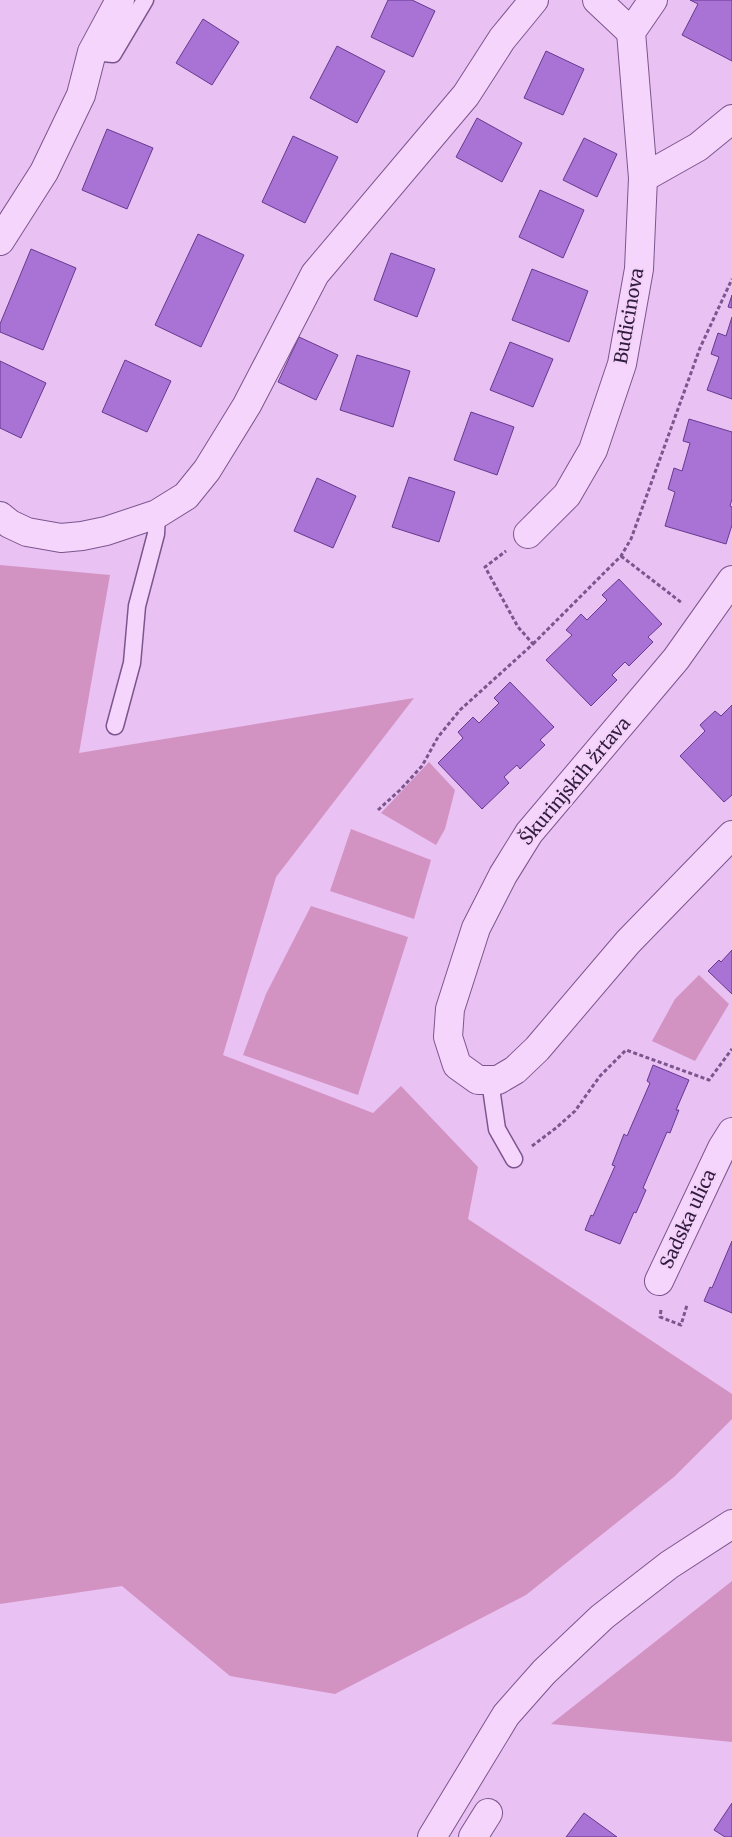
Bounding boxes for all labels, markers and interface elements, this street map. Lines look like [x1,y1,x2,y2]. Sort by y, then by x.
street label: Budicinova [609,266,648,366]
street label: Škurinjskih žrtava [514,712,635,849]
street label: Sadska ulica [655,1165,721,1272]

